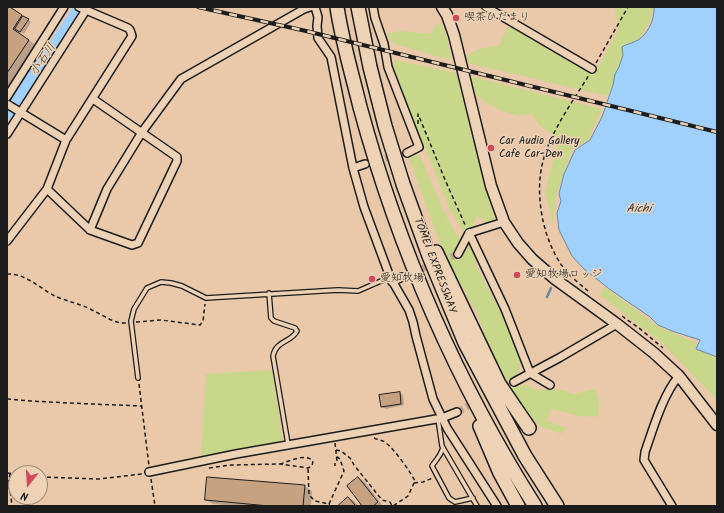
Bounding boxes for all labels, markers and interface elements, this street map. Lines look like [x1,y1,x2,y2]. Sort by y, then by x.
place label: 喫茶ひだまり [464,11,530,25]
marker: 喫茶ひだまり [451,13,461,23]
water label: 小石川 [28,41,60,79]
place label: Car Audio Gallery Cafe Car-Den [499,135,579,161]
marker: Car Audio Gallery Cafe Car-Den [486,143,496,153]
water label: Aichi [627,203,651,217]
street label: TOMEI EXPRESSWAY [410,216,458,316]
place label: 愛知牧場ロッジ [525,268,602,282]
marker: 愛知牧場ロッジ [512,270,522,280]
place label: 愛知牧場 [380,272,424,286]
marker: 愛知牧場 [367,274,377,284]
north arrow [8,465,48,505]
text: N [19,486,31,505]

